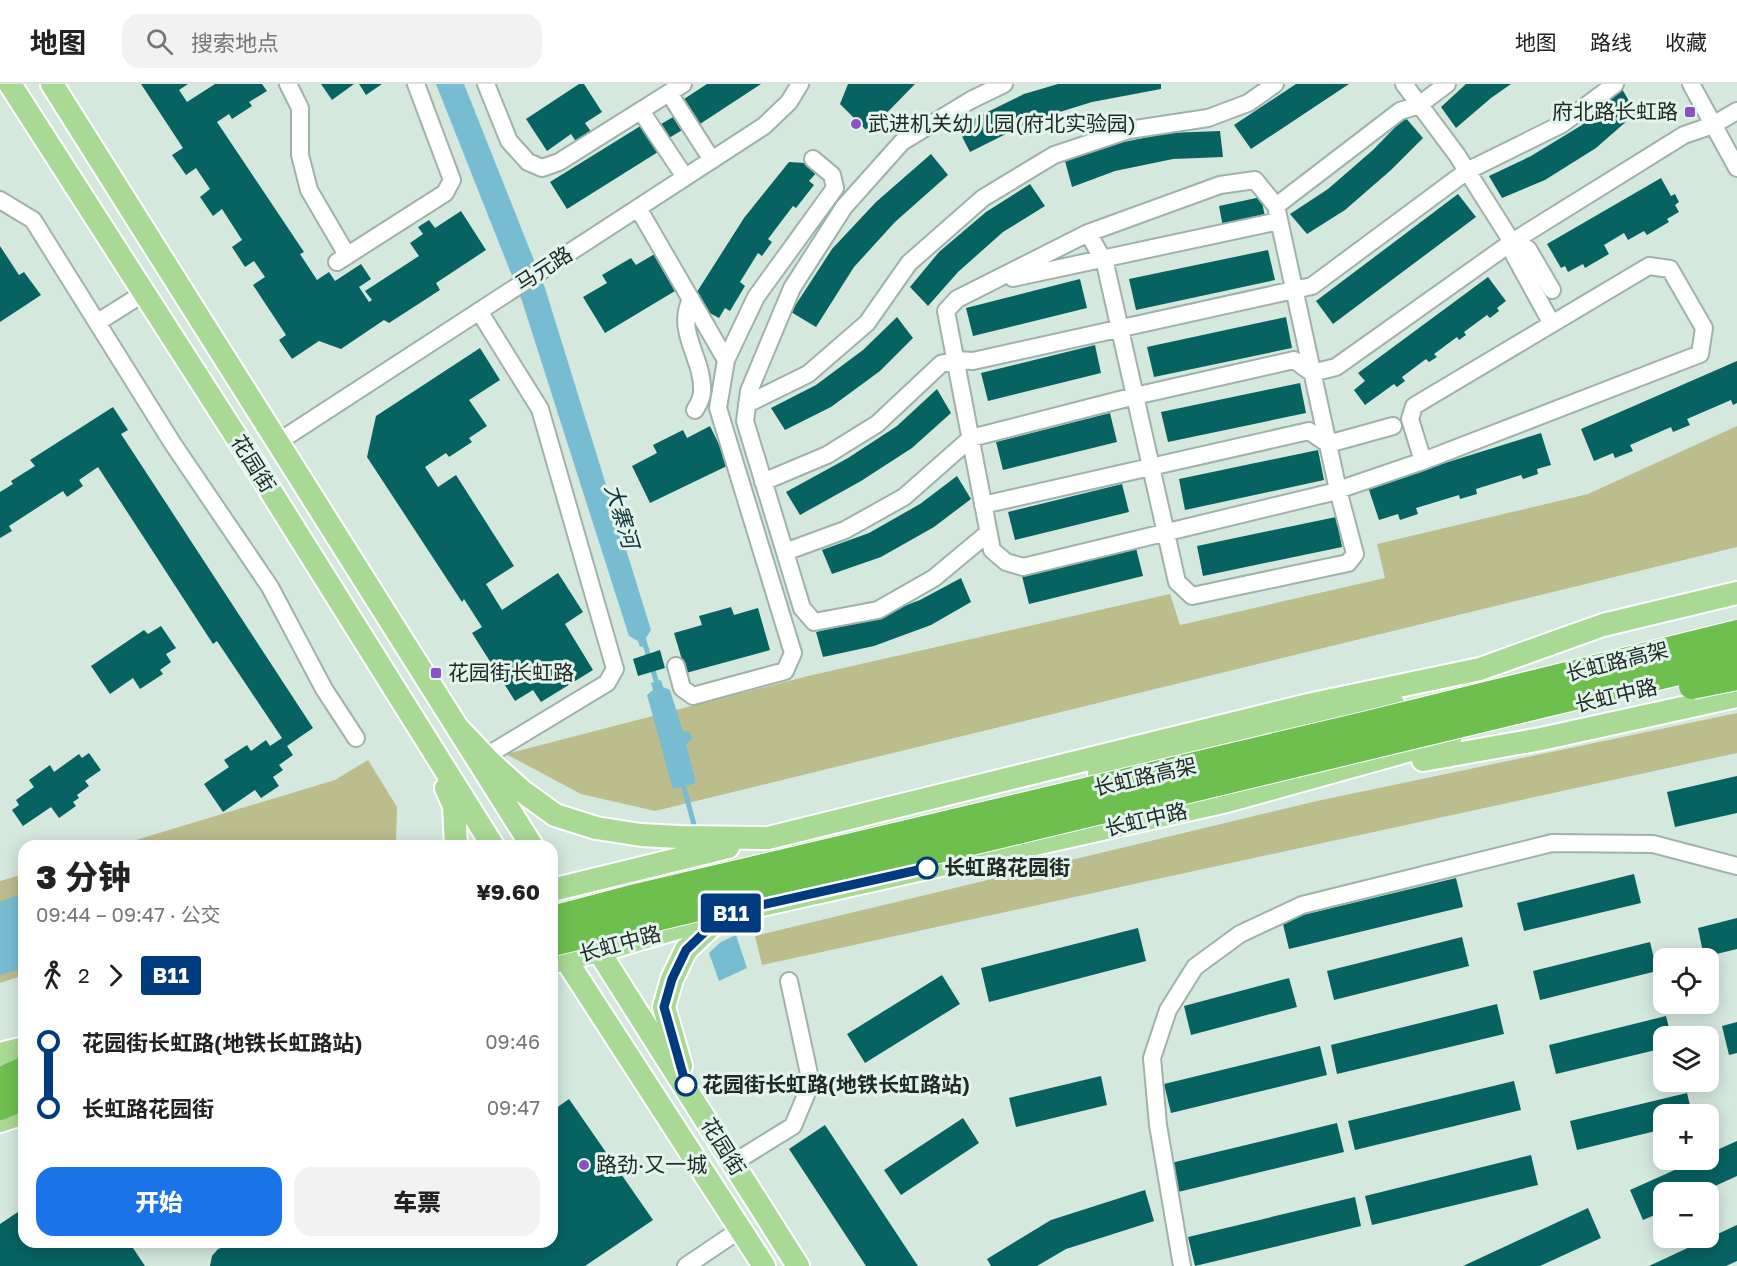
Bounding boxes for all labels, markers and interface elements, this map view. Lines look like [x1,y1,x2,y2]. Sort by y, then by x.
search box [122,14,542,68]
icon: search [143,25,176,58]
text: 地图 [30,26,86,59]
text: 搜索地点 [191,29,279,56]
text: 地图 [1515,29,1557,55]
text: 路线 [1590,29,1632,55]
text: 收藏 [1665,29,1707,55]
place label: 府北路长虹路 [1552,98,1678,124]
marker: 府北路长虹路 [1683,105,1697,119]
place label: 武进机关幼儿园(府北实验园) [868,110,1136,136]
marker: 武进机关幼儿园(府北实验园) [849,117,863,131]
street label: 马元路 [510,240,577,296]
street label: 花园街 [226,430,282,497]
water label: 大寨河 [600,480,646,555]
street label: 长虹路高架 [1563,636,1671,686]
place label: 花园街长虹路 [448,659,574,685]
marker: 花园街长虹路 [429,666,443,680]
street label: 长虹中路 [1572,673,1660,717]
street label: 长虹路高架 [1091,752,1199,801]
street label: 长虹中路 [1102,797,1190,841]
place label: 长虹路花园街 [944,854,1070,880]
text: 3 分钟 [36,857,131,896]
marker: 长虹路花园街 [916,857,938,879]
text: ¥9.60 [476,878,540,905]
line badge: B11 [696,894,765,932]
text: B11 [713,900,749,926]
text: 09:44 – 09:47 · 公交 [36,902,221,926]
street label: 长虹中路 [576,920,664,966]
map controls [1653,948,1719,1248]
button: locate [1653,948,1719,1014]
icon: walk [36,959,69,992]
icon: forward [99,959,132,992]
text: B11 [153,962,189,988]
text: 2 [78,963,90,987]
button: layers [1653,1026,1719,1092]
text: 花园街长虹路(地铁长虹路站) [82,1029,363,1056]
text: 09:46 [485,1029,540,1053]
place label: 花园街长虹路(地铁长虹路站) [702,1071,970,1097]
marker: 花园街长虹路(地铁长虹路站) [675,1074,697,1096]
text: 长虹路花园街 [82,1095,214,1122]
text: 09:47 [487,1095,540,1119]
button: + [1653,1104,1719,1170]
street label: 花园街 [696,1113,752,1180]
place label: 路劲·又一城 [596,1151,707,1177]
marker: 路劲·又一城 [577,1158,591,1172]
button: 开始 [36,1167,282,1236]
button: 车票 [294,1167,540,1236]
button: − [1653,1182,1719,1248]

